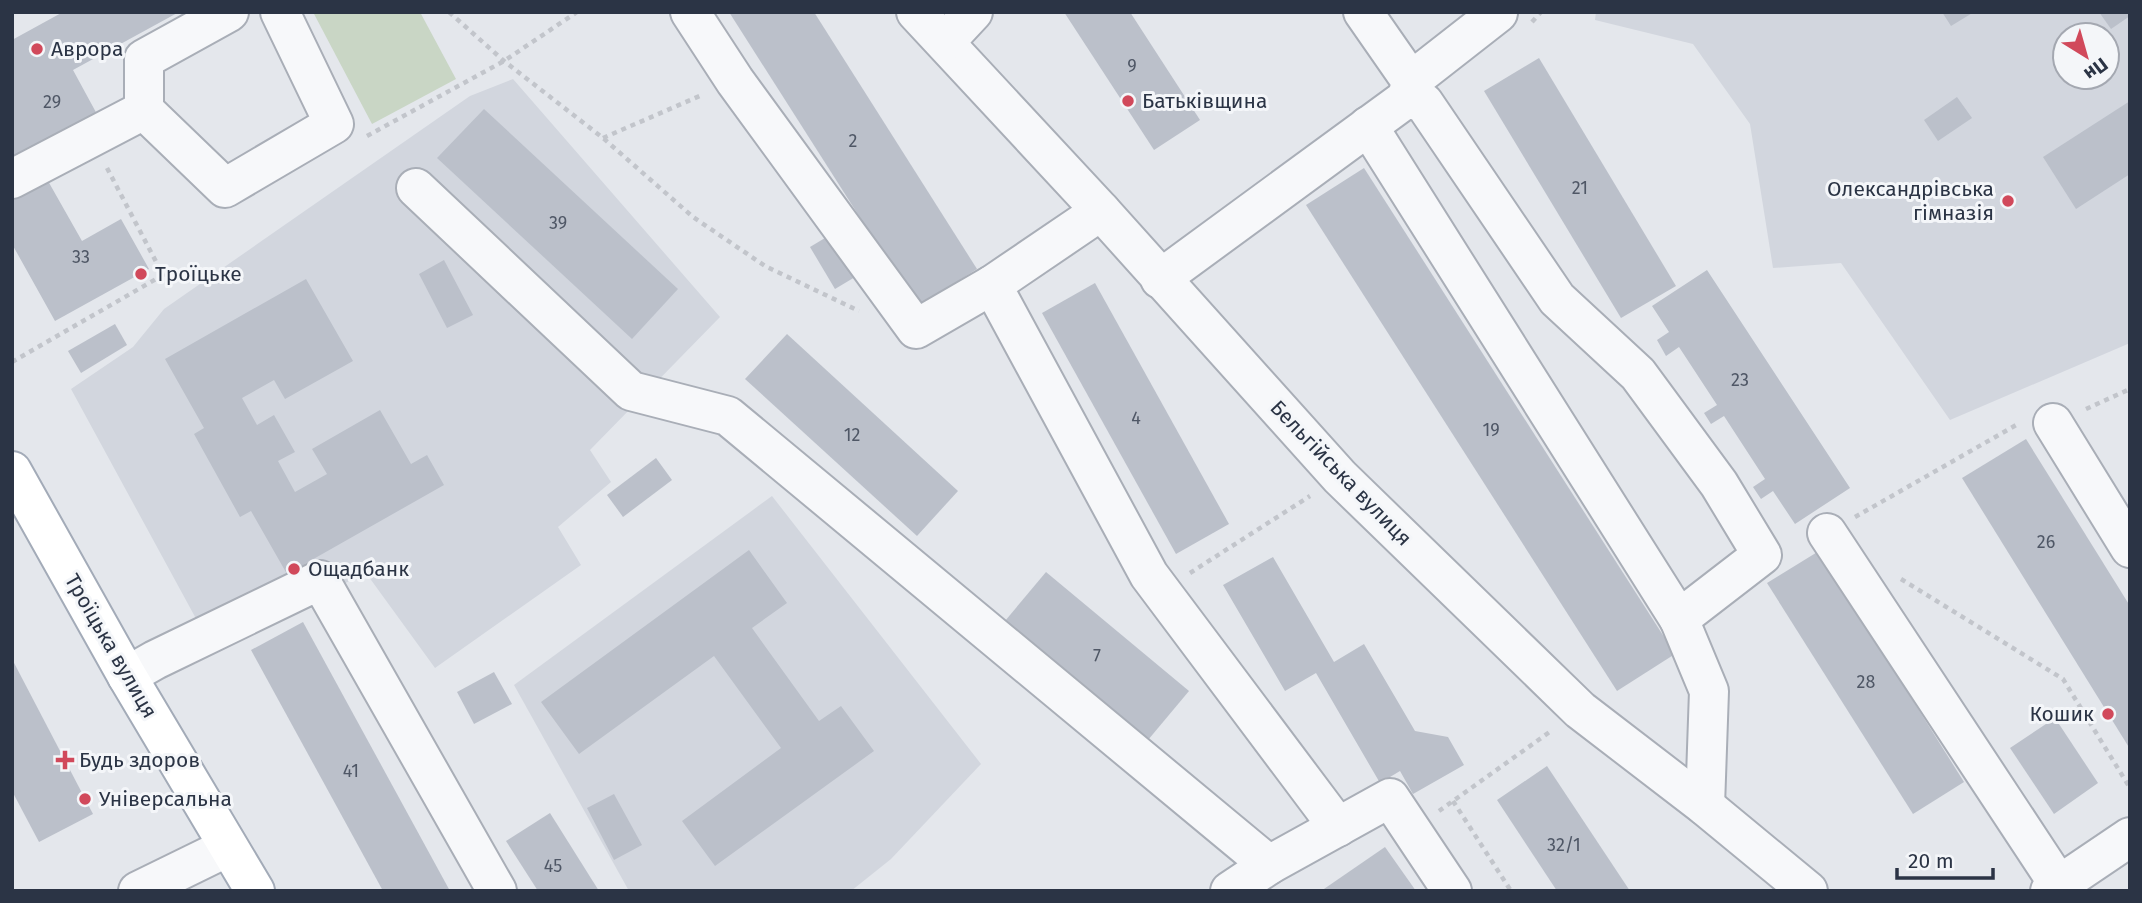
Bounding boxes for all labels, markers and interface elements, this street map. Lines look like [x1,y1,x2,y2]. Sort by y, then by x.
north arrow [2051,21,2121,91]
place label: Аврора [51,36,123,62]
marker: Аврора [29,41,45,57]
text: Пн [2080,53,2112,86]
house number: 9 [1127,55,1137,77]
place label: Батьківщина [1142,88,1267,114]
house number: 29 [43,91,61,113]
marker: Батьківщина [1120,93,1136,109]
house number: 2 [849,130,858,152]
place label: Олександрівська гімназія [1827,176,1994,226]
house number: 21 [1572,177,1588,199]
marker: Олександрівська гімназія [2000,193,2016,209]
house number: 39 [549,212,567,234]
house number: 33 [72,246,90,268]
place label: Троїцьке [155,261,242,287]
marker: Троїцьке [133,266,149,282]
house number: 23 [1731,369,1749,391]
street label: Бельгійська вулиця [1265,395,1417,551]
house number: 4 [1131,407,1141,429]
house number: 19 [1482,419,1500,441]
house number: 12 [844,424,860,446]
house number: 26 [2037,531,2055,553]
place label: Ощадбанк [308,556,409,582]
marker: Ощадбанк [286,561,302,577]
street label: Троїцька вулиця [59,569,163,723]
house number: 7 [1093,645,1101,667]
house number: 28 [1857,671,1875,693]
place label: Кошик [2029,701,2094,727]
marker: Кошик [2100,706,2116,722]
place label: Будь здоров [79,747,200,773]
marker: Будь здоров [57,752,73,768]
house number: 41 [343,760,359,782]
place label: Універсальна [99,786,232,812]
marker: Універсальна [77,791,93,807]
house number: 32/1 [1547,834,1581,856]
scale bar [1897,836,1993,880]
text: 20 m [1908,848,1954,874]
house number: 45 [544,855,562,877]

